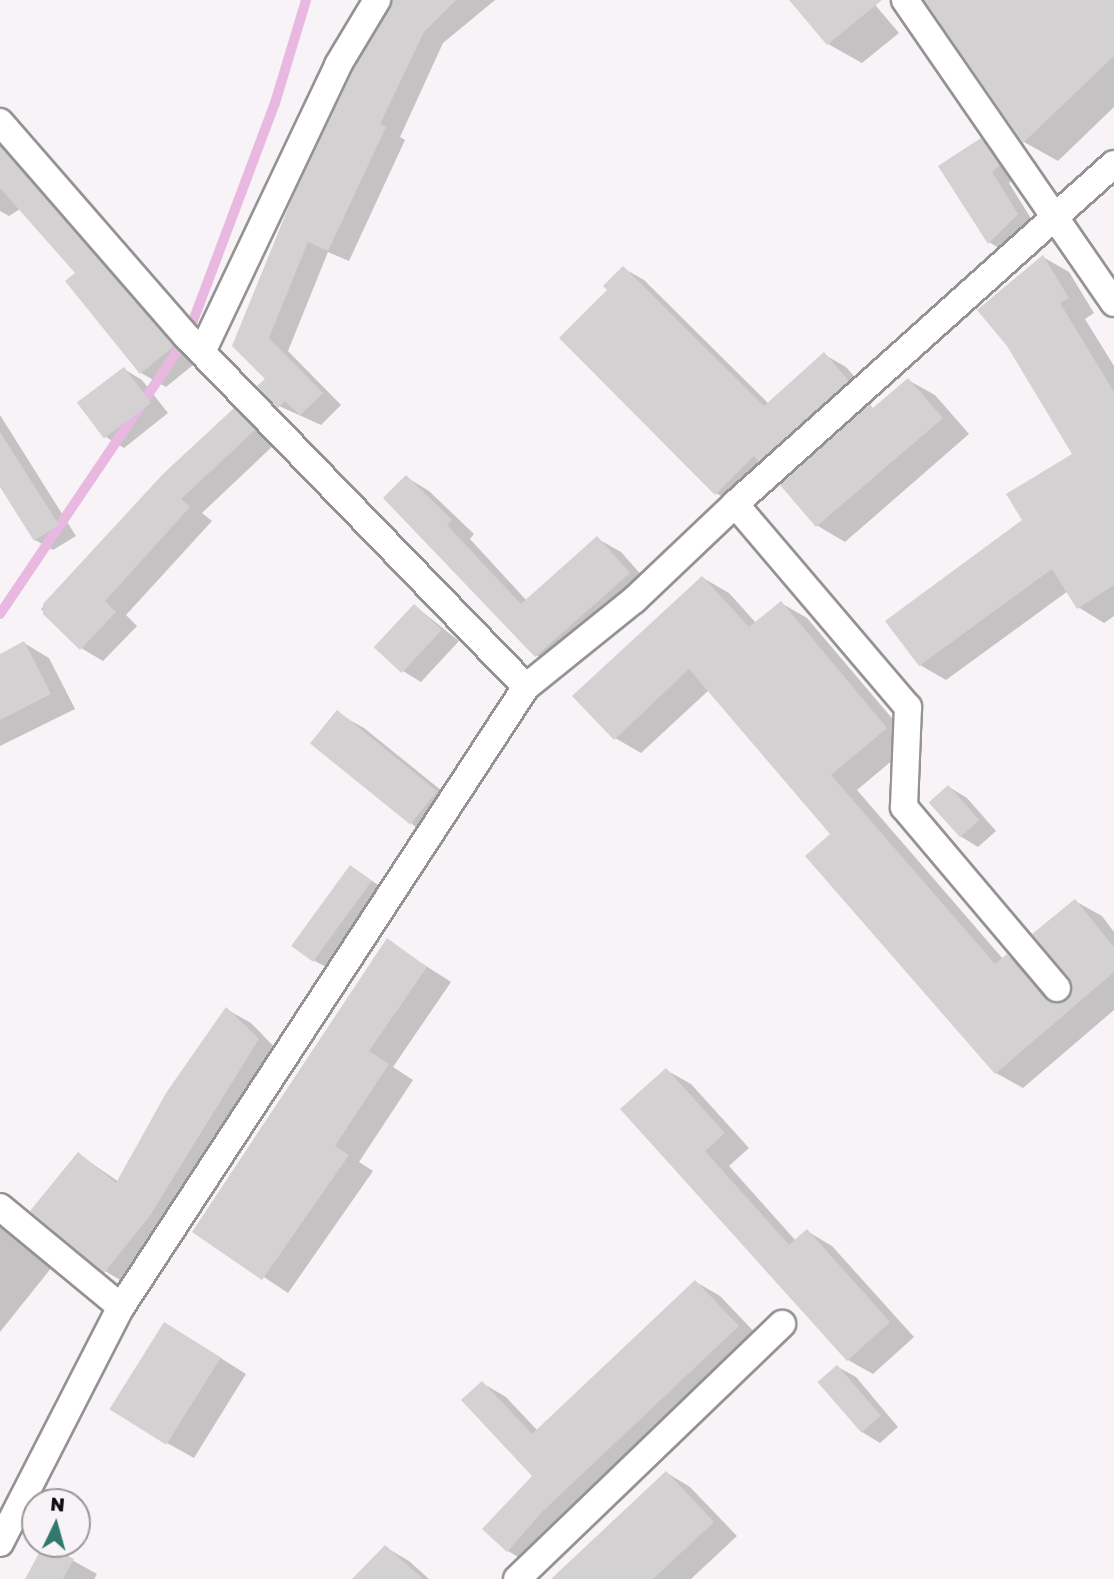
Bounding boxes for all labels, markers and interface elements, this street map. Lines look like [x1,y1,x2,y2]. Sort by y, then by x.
north arrow [21,1488,91,1558]
text: N [49,1491,66,1516]

